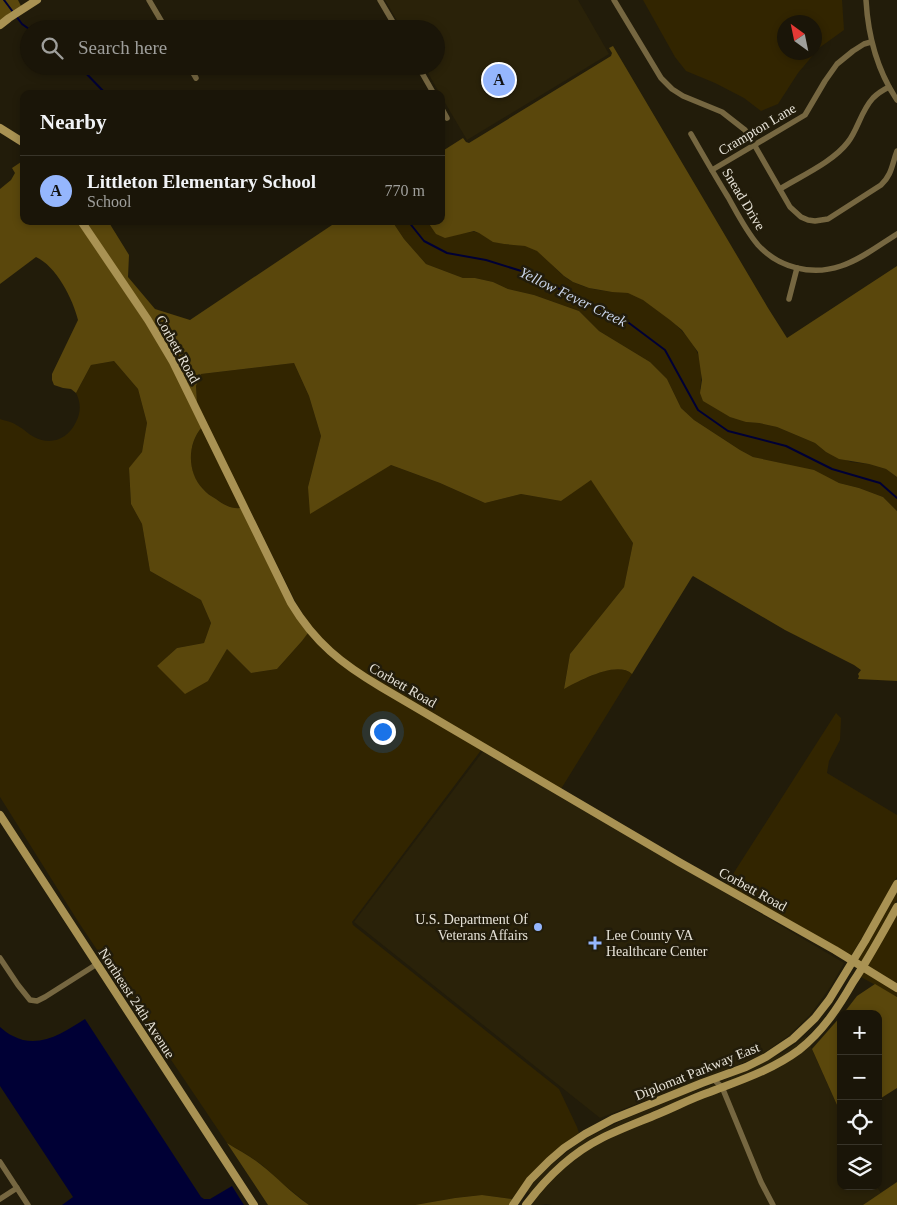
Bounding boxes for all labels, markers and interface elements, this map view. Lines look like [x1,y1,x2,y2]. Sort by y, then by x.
north arrow [777,15,822,60]
search box [20,20,445,75]
icon: search [38,34,66,62]
text: Search here [78,37,167,58]
pin: A [483,61,515,99]
street label: Crampton Lane [716,100,799,158]
text: Nearby [40,110,107,134]
street label: Snead Drive [719,166,768,233]
text: Littleton Elementary School [87,171,316,192]
text: A [50,182,62,199]
text: 770 m [385,182,425,199]
text: School [87,193,131,210]
water label: Yellow Fever Creek [517,264,629,330]
street label: Corbett Road [153,313,202,386]
street label: Corbett Road [367,660,439,711]
your location [370,719,396,745]
street label: Corbett Road [716,865,789,914]
place label: U.S. Department Of Veterans Affairs [415,912,528,943]
marker: U.S. Department Of Veterans Affairs [532,921,544,933]
place label: Lee County VA Healthcare Center [606,928,708,959]
marker: Lee County VA Healthcare Center [588,936,602,950]
street label: Northeast 24th Avenue [95,945,178,1061]
map controls [837,1010,882,1190]
button: + [837,1010,882,1055]
street label: Diplomat Parkway East [633,1040,762,1103]
button: − [837,1055,882,1100]
button: locate [837,1100,882,1145]
button: layers [837,1145,882,1190]

